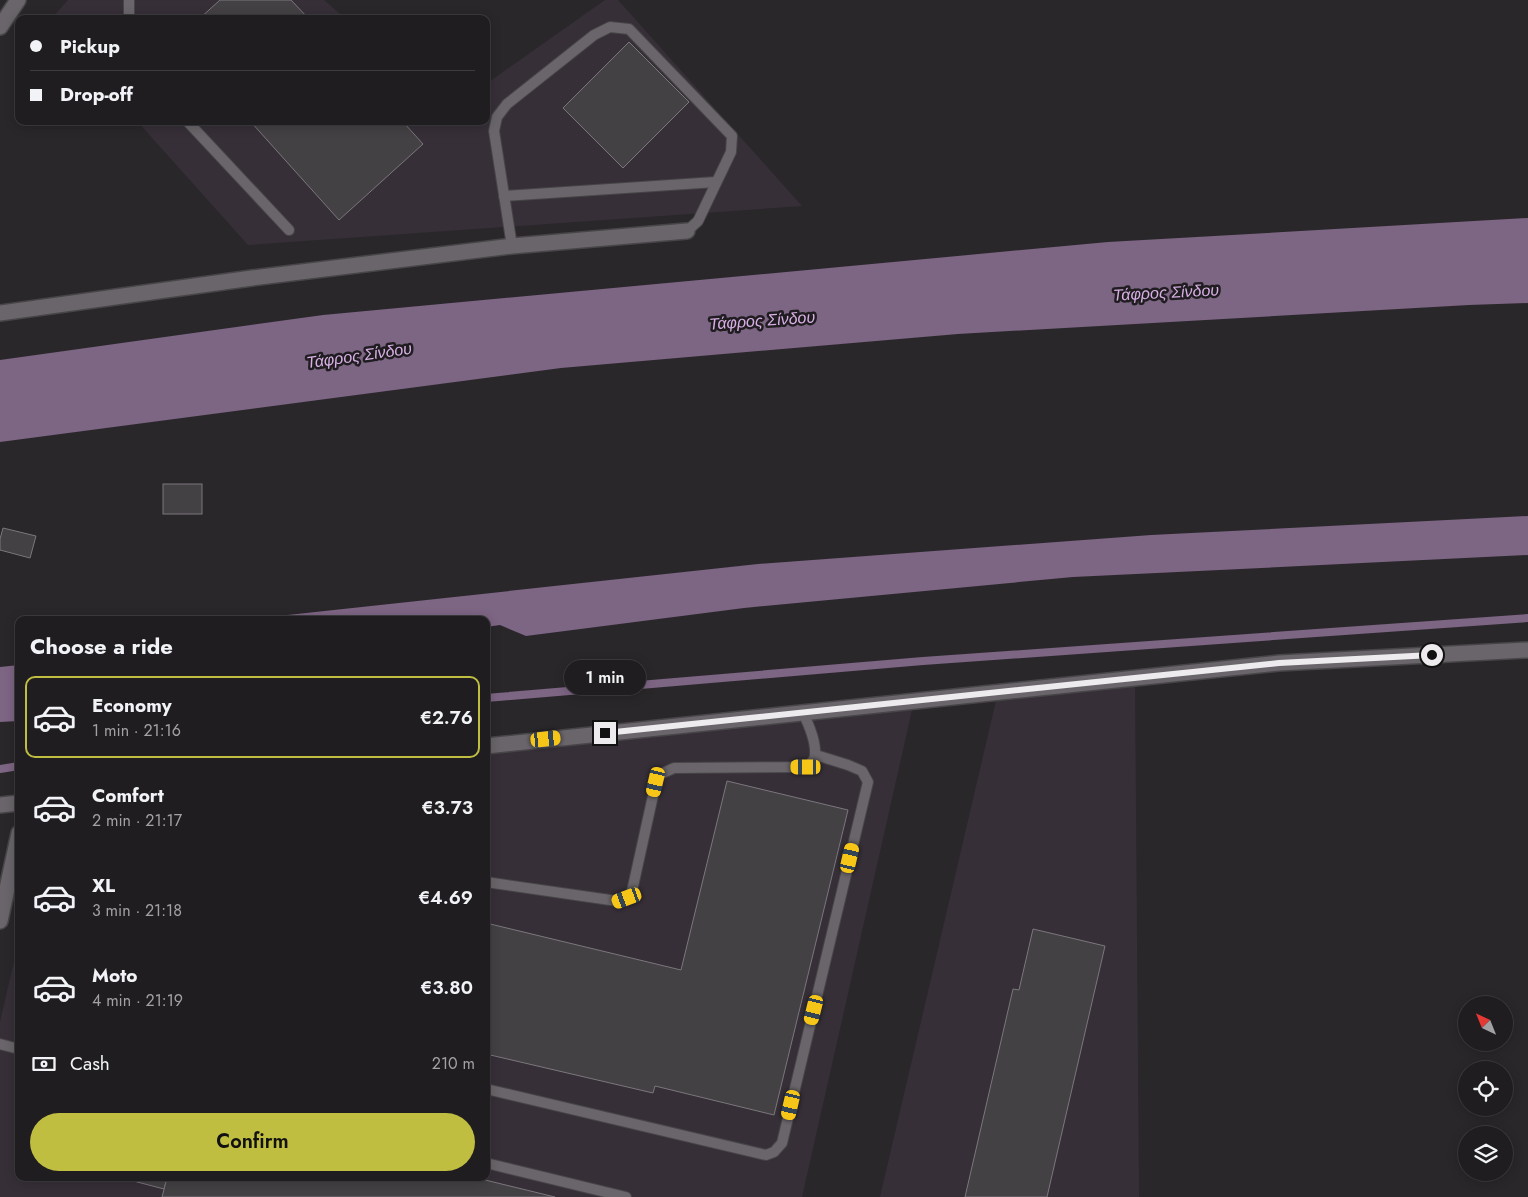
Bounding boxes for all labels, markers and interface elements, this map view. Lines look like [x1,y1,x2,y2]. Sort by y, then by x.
text: Pickup [60,33,120,60]
text: Drop-off [60,81,133,108]
water label: Τάφρος Σίνδου [1112,278,1220,307]
water label: Τάφρος Σίνδου [708,305,816,336]
water label: Τάφρος Σίνδου [305,337,413,374]
text: Choose a ride [30,630,173,662]
route start [1421,644,1443,666]
callout: 1 min [564,660,646,696]
text: 1 min [586,666,624,689]
text: Economy [92,692,172,719]
icon: car [32,695,77,740]
text: €2.76 [420,704,473,731]
text: 1 min · 21:16 [92,719,181,742]
route end [594,722,616,744]
car [530,730,561,748]
car [791,760,821,775]
car [645,766,666,798]
text: Comfort [92,782,164,809]
icon: car [32,785,77,830]
text: €3.73 [422,794,473,821]
text: 2 min · 21:17 [92,809,182,832]
car [839,842,860,874]
text: XL [92,872,115,899]
icon: car [32,875,77,920]
text: €4.69 [418,884,473,911]
car [610,886,643,910]
text: 3 min · 21:18 [92,899,182,922]
text: Moto [92,962,137,989]
icon: car [32,965,77,1010]
text: €3.80 [420,974,473,1001]
text: 4 min · 21:19 [92,989,183,1012]
car [803,994,824,1026]
north arrow [1458,996,1512,1051]
map controls [1458,996,1513,1181]
icon: cash [30,1050,58,1078]
text: Cash [70,1050,110,1077]
text: 210 m [432,1052,475,1075]
button: locate [1458,1061,1513,1116]
car [780,1089,801,1121]
button: Confirm [30,1113,475,1171]
button: layers [1458,1126,1513,1181]

